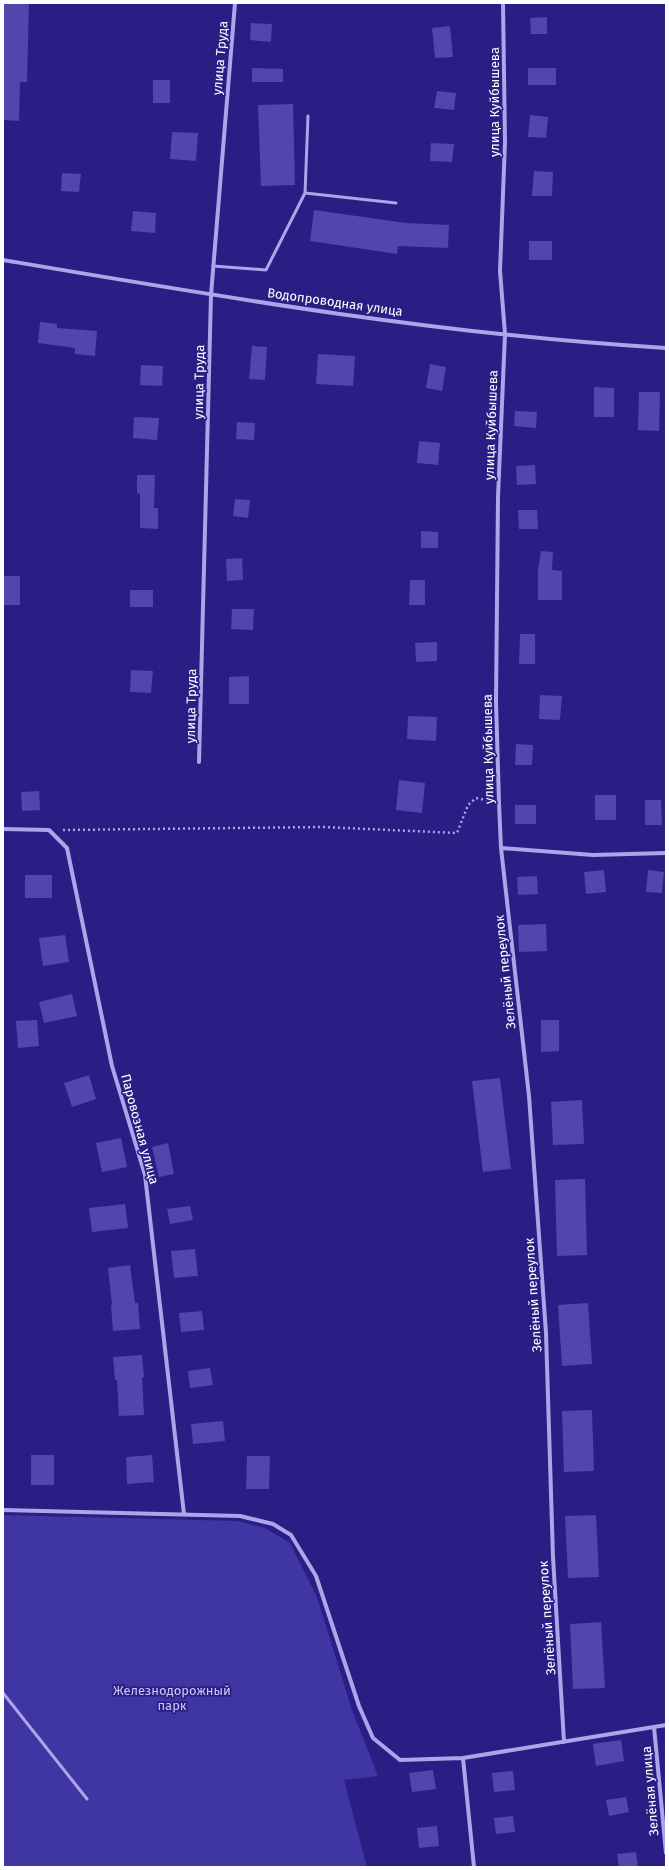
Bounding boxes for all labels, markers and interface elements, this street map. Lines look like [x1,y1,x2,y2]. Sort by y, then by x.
street label: улица Труда [209,20,231,96]
street label: улица Куйбышева [487,47,502,157]
street label: Водопроводная улица [266,285,404,319]
street label: улица Труда [191,345,207,419]
street label: улица Куйбышева [482,370,500,480]
street label: улица Труда [183,669,199,743]
street label: улица Куйбышева [480,694,496,804]
street label: Зелёный переулок [492,914,518,1030]
street label: Паровозная улица [118,1072,162,1186]
street label: Зелёный переулок [522,1237,544,1353]
street label: Зелёный переулок [536,1560,558,1676]
park label: Железнодорожный парк [113,1683,231,1713]
street label: Зелёная улица [639,1746,661,1836]

